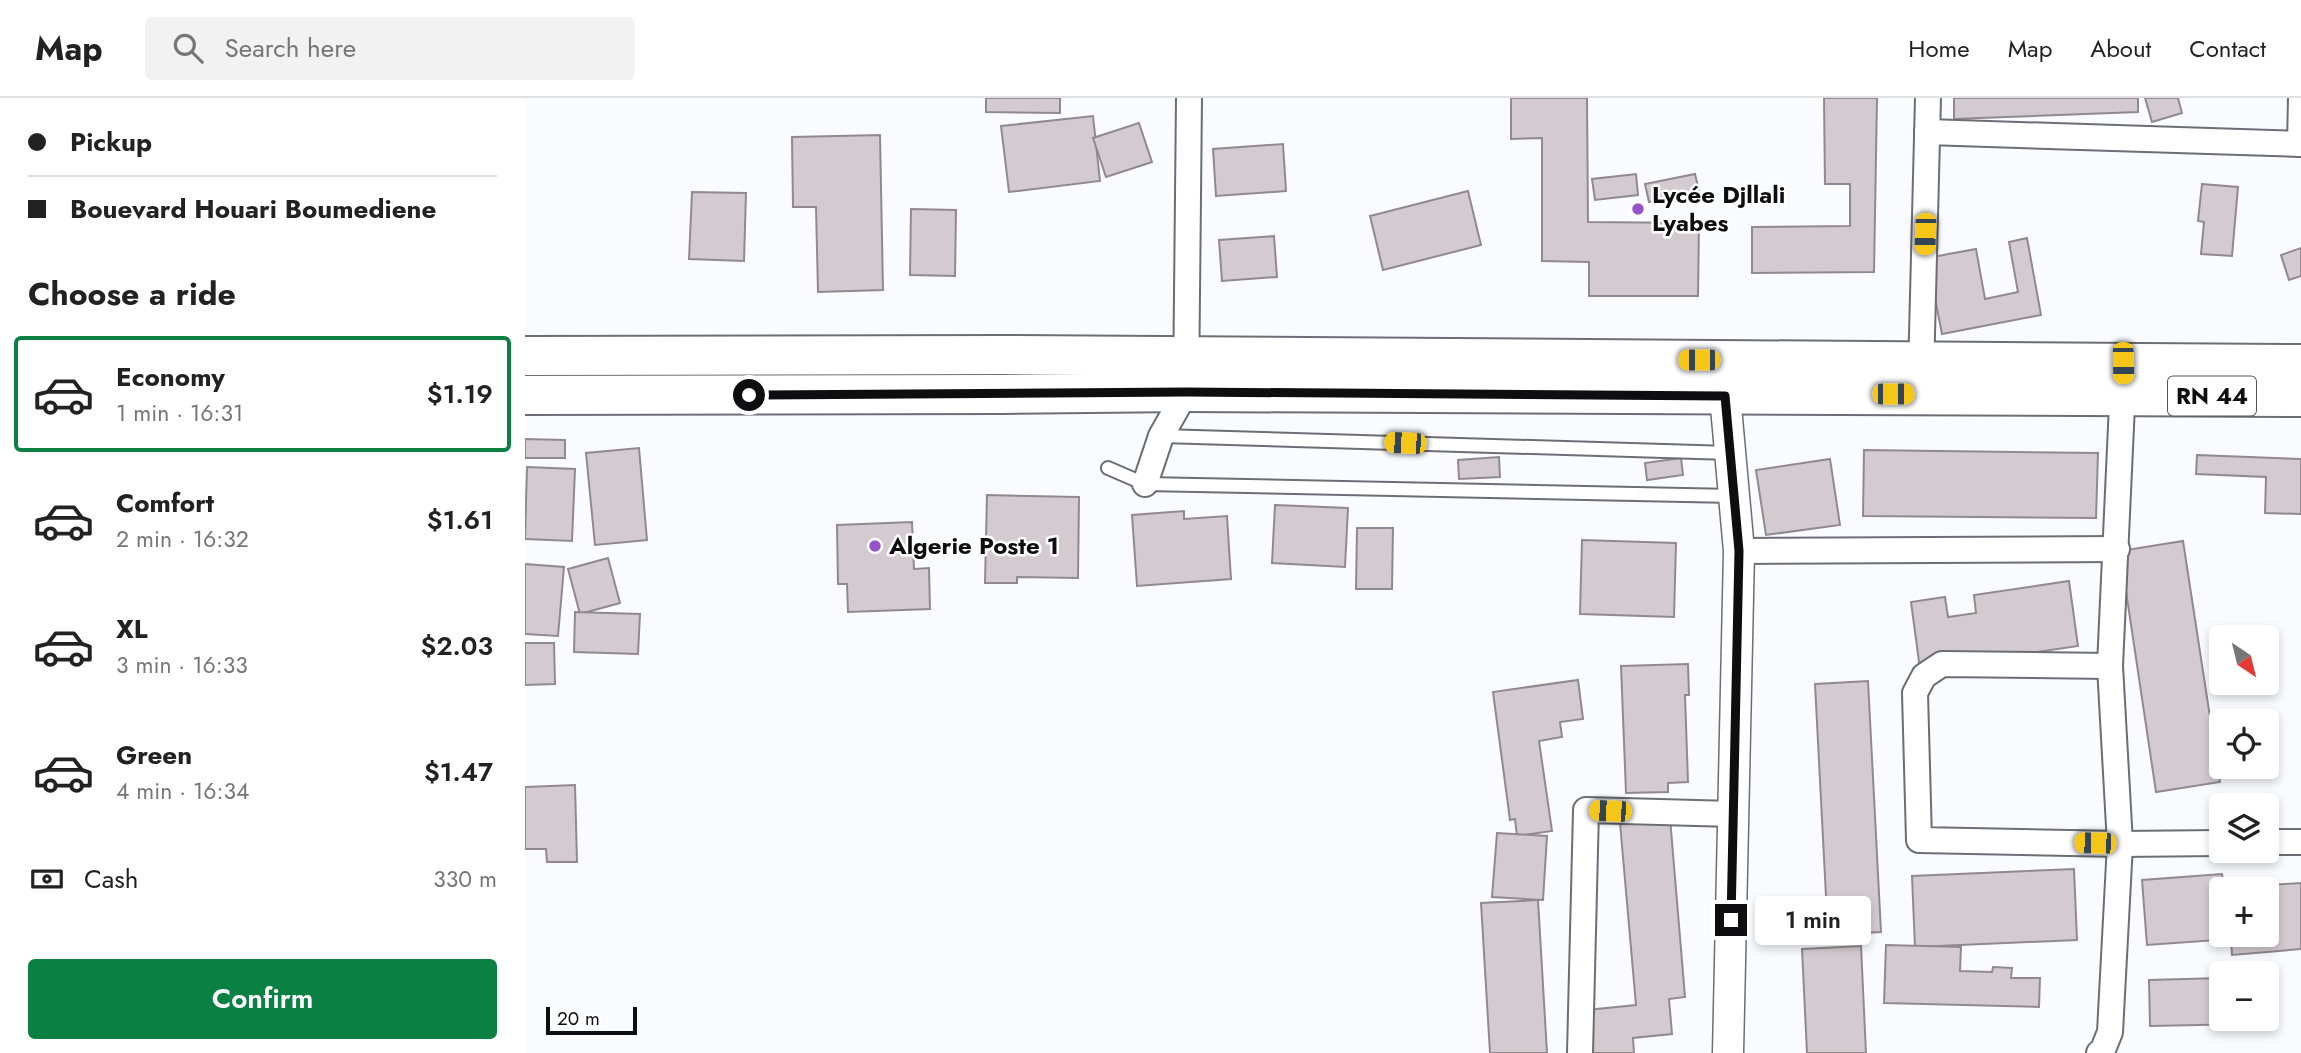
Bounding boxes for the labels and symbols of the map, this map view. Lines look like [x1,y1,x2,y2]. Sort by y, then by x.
place label: Lycée Djllali Lyabes [1652,177,1785,240]
marker: Lycée Djllali Lyabes [1630,201,1646,217]
car [1914,213,1937,255]
car [2113,342,2134,384]
car [1679,350,1721,371]
road number: RN 44 [2168,376,2256,416]
route start [733,379,765,411]
car [1873,384,1915,405]
car [1384,432,1427,454]
place label: Algerie Poste 1 [888,528,1059,563]
marker: Algerie Poste 1 [867,538,883,554]
north arrow [2209,625,2279,695]
car [1589,800,1632,822]
car [2074,832,2117,854]
callout: 1 min [1755,896,1871,944]
route end [1715,904,1747,936]
scale bar [546,1004,637,1036]

